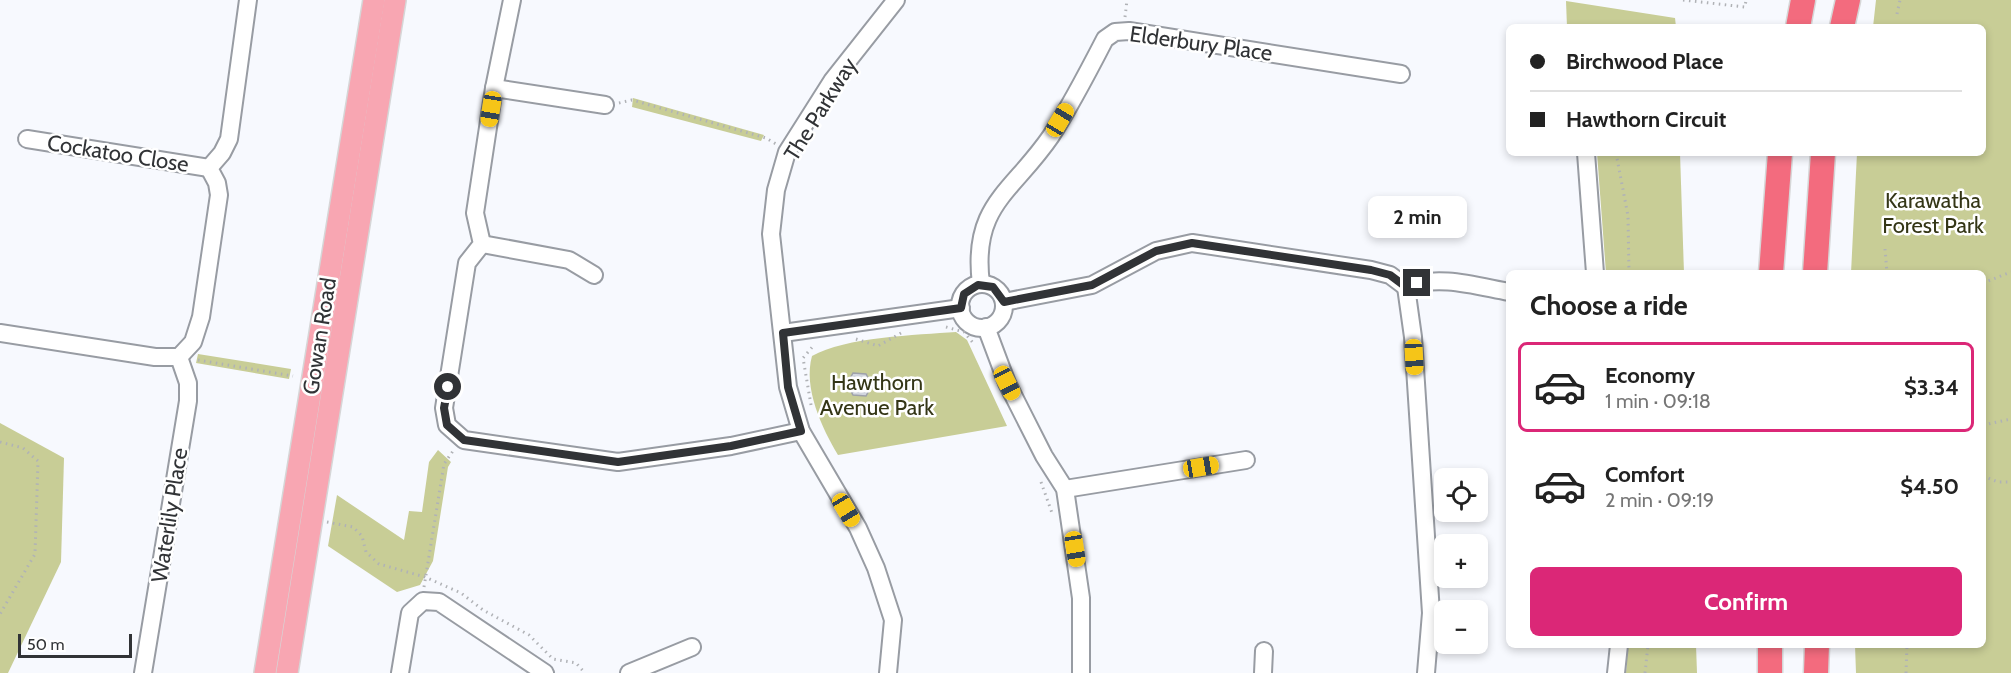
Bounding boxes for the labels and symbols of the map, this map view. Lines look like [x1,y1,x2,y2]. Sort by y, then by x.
street label: Elderbury Place [1128,20,1274,67]
street label: The Parkway [778,53,863,166]
car [479,90,503,128]
car [1043,100,1077,140]
street label: Cockatoo Close [45,129,191,178]
park label: Karawatha Forest Park [1882,187,1984,239]
callout: 2 min [1368,196,1466,238]
route end [1403,269,1430,296]
street label: Gowan Road [297,276,342,396]
car [1404,339,1424,375]
car [991,363,1023,403]
park label: Hawthorn Avenue Park [820,369,934,421]
route start [434,373,461,400]
street label: Waterlily Place [146,446,193,584]
car [1182,455,1220,479]
car [829,490,863,530]
car [1063,530,1087,568]
scale bar [18,631,132,658]

